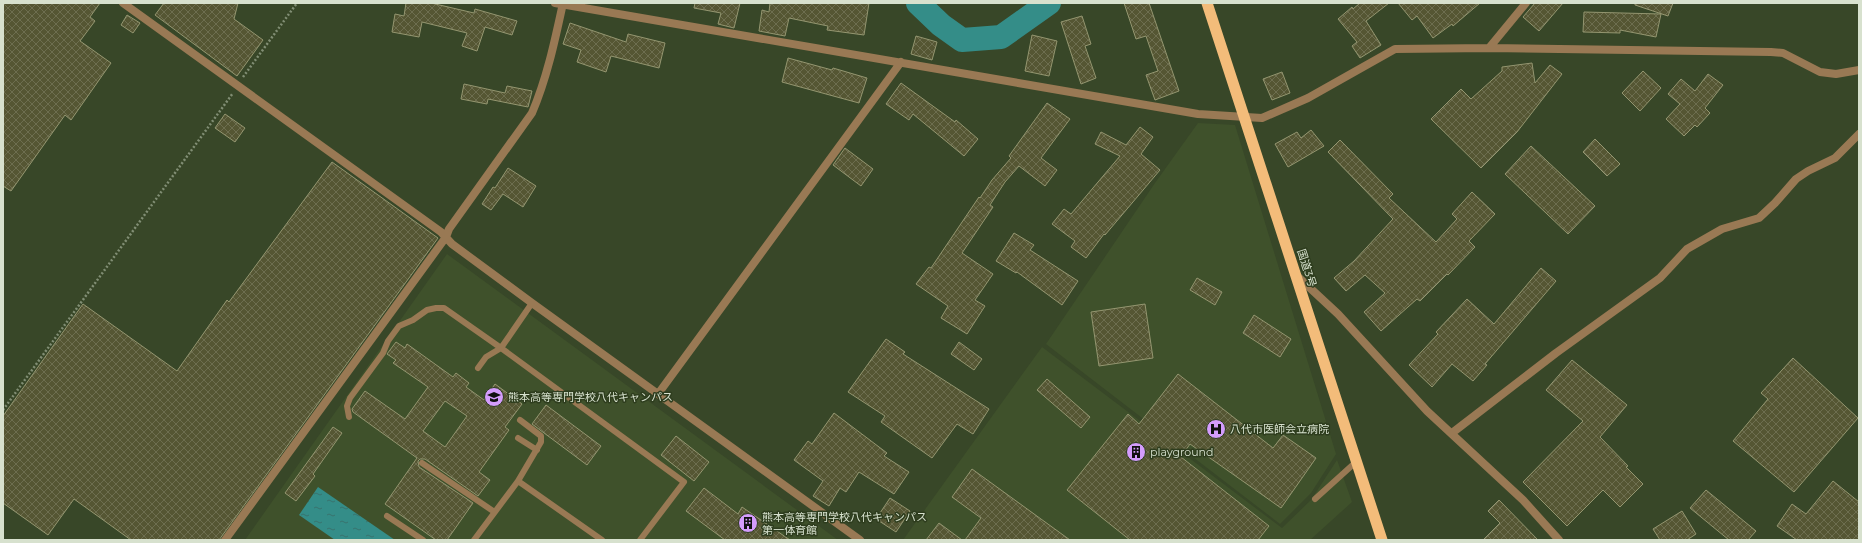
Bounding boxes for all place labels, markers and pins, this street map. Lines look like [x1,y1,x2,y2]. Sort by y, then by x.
school or university icon: 熊本高等専門学校八代キャンパス [483,386,505,408]
place label: 熊本高等専門学校八代キャンパス [508,390,673,404]
hospital icon: 八代市医師会立病院 [1205,418,1227,440]
place label: 八代市医師会立病院 [1230,422,1329,436]
building icon: playground [1125,441,1147,463]
place label: playground [1150,445,1213,459]
place label: 熊本高等専門学校八代キャンパス 第一体育館 [762,510,927,537]
building icon: 熊本高等専門学校八代キャンパス 第一体育館 [737,512,759,534]

